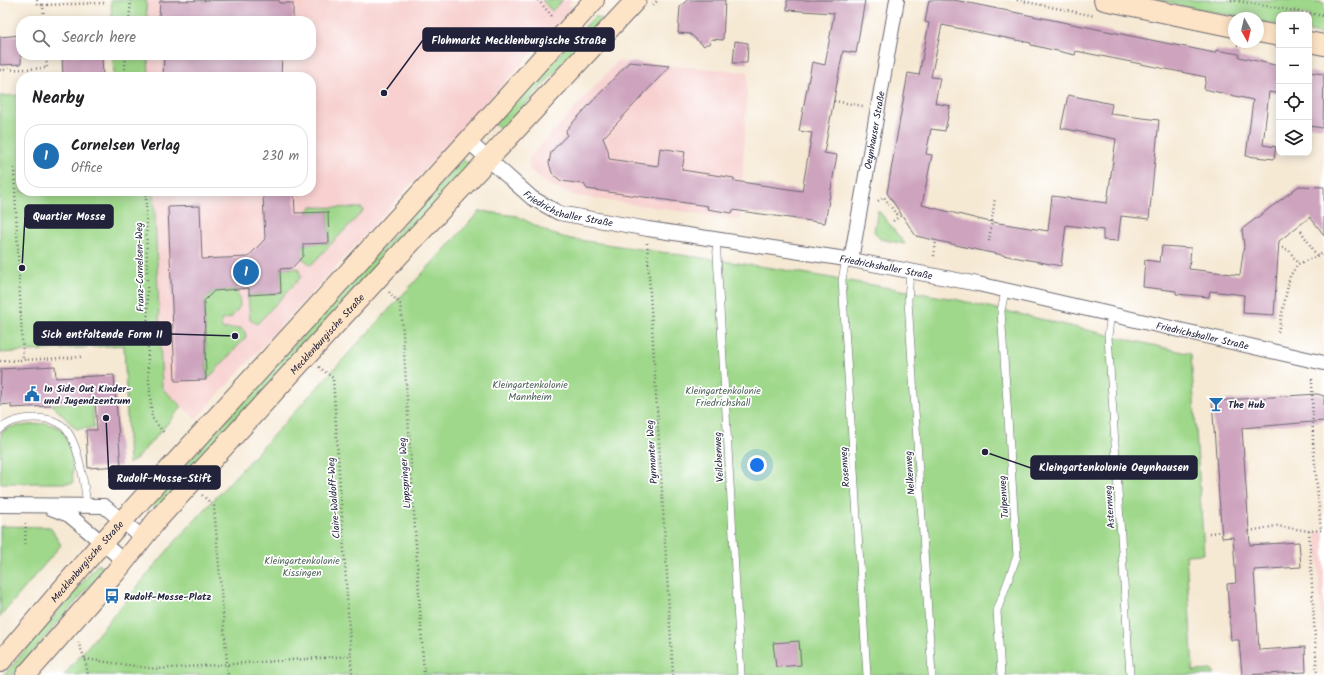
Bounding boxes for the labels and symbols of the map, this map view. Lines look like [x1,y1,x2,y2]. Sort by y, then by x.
north arrow [1228,12,1264,48]
callout: Flohmarkt Mecklenburgische Straße [423,28,614,51]
text: Flohmarkt Mecklenburgische Straße [432,32,607,50]
street label: Oeynhauser Straße [860,89,890,171]
street label: Friedrichshaller Straße [519,187,615,232]
callout: Quartier Mosse [25,205,113,228]
text: Quartier Mosse [33,208,106,226]
street label: Franz-Cornelsen-Weg [131,222,149,312]
street label: Friedrichshaller Straße [838,251,934,284]
pin: 1 [233,257,259,287]
street label: Mecklenburgische Straße [286,290,369,379]
street label: Friedrichshaller Straße [1154,318,1251,355]
callout: Sich entfaltende Form II [34,322,171,345]
text: Sich entfaltende Form II [41,326,163,344]
park label: Kleingartenkolonie Mannheim [492,377,568,405]
place label: In Side Out Kinder- und Jugendzentrum [44,381,132,409]
park label: Kleingartenkolonie Friedrichshall [685,383,761,411]
public building icon: In Side Out Kinder- und Jugendzentrum [23,385,41,403]
bar icon: The Hub [1207,395,1225,413]
place label: The Hub [1228,397,1265,413]
street label: Pyrmonter Weg [642,419,662,484]
street label: Veilchenweg [710,431,728,482]
street label: Lippspringer Weg [395,437,415,509]
street label: Rosenweg [836,446,854,488]
street label: Nelkenweg [900,450,920,496]
your location [747,455,767,475]
street label: Claire-Waldoff-Weg [323,456,345,539]
callout: Kleingartenkolonie Oeynhausen [1031,456,1197,479]
text: Kleingartenkolonie Oeynhausen [1039,459,1189,477]
callout: Rudolf-Mosse-Stift [109,466,220,489]
text: Rudolf-Mosse-Stift [117,470,212,488]
street label: Tulpenweg [994,475,1013,519]
street label: Asternweg [1100,485,1119,529]
street label: Mecklenburgische Straße [47,517,128,606]
park label: Kleingartenkolonie Kissingen [264,553,340,581]
bus stop icon: Rudolf-Mosse-Platz [103,587,121,605]
place label: Rudolf-Mosse-Platz [124,589,212,605]

